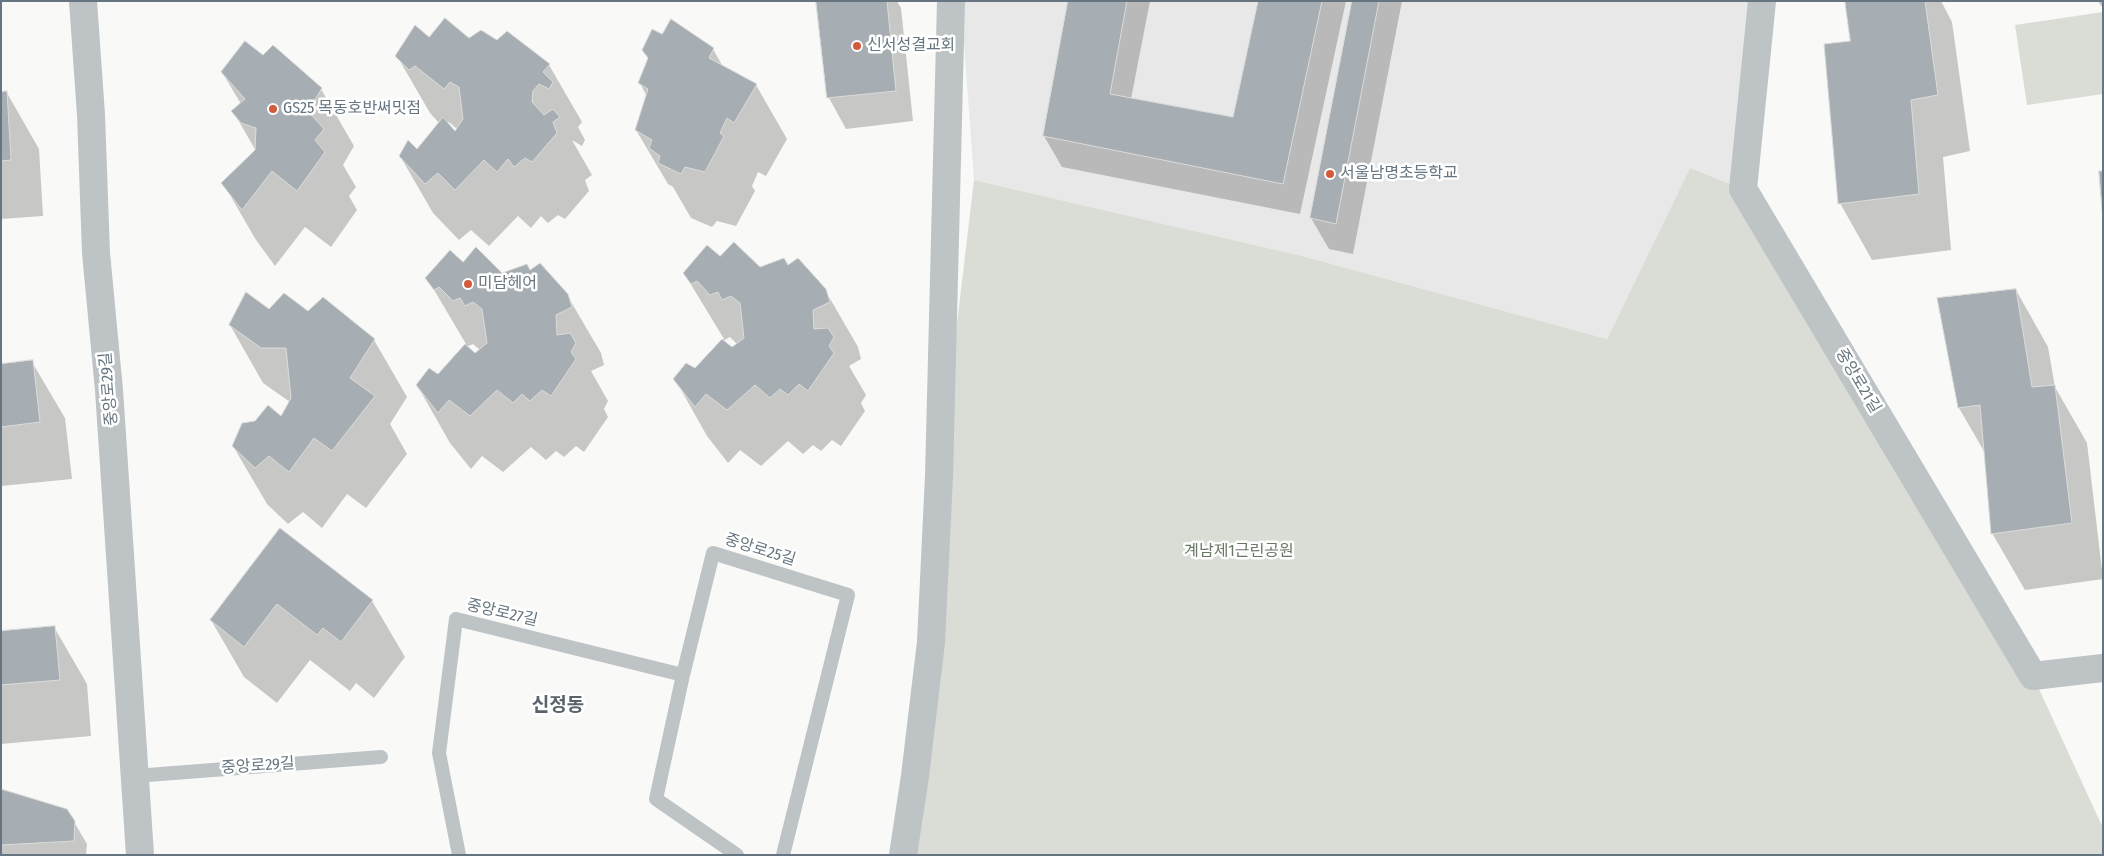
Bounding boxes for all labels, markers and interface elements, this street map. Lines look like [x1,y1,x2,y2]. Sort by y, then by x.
place label: 신서성결교회 [867,36,955,56]
marker: 신서성결교회 [851,40,863,52]
place label: GS25 목동호반써밋점 [283,99,421,119]
marker: GS25 목동호반써밋점 [267,103,279,115]
place label: 서울남명초등학교 [1340,164,1458,184]
marker: 서울남명초등학교 [1324,168,1336,180]
place label: 미담헤어 [478,274,537,294]
marker: 미담헤어 [462,278,474,290]
street label: 중앙로21길 [1831,345,1885,417]
street label: 중앙로29길 [96,352,122,426]
street label: 중앙로25길 [722,530,798,570]
park label: 계남제1근린공원 [1184,542,1294,562]
street label: 중앙로27길 [465,596,539,630]
district label: 신정동 [532,695,584,717]
street label: 중앙로29길 [221,754,295,778]

